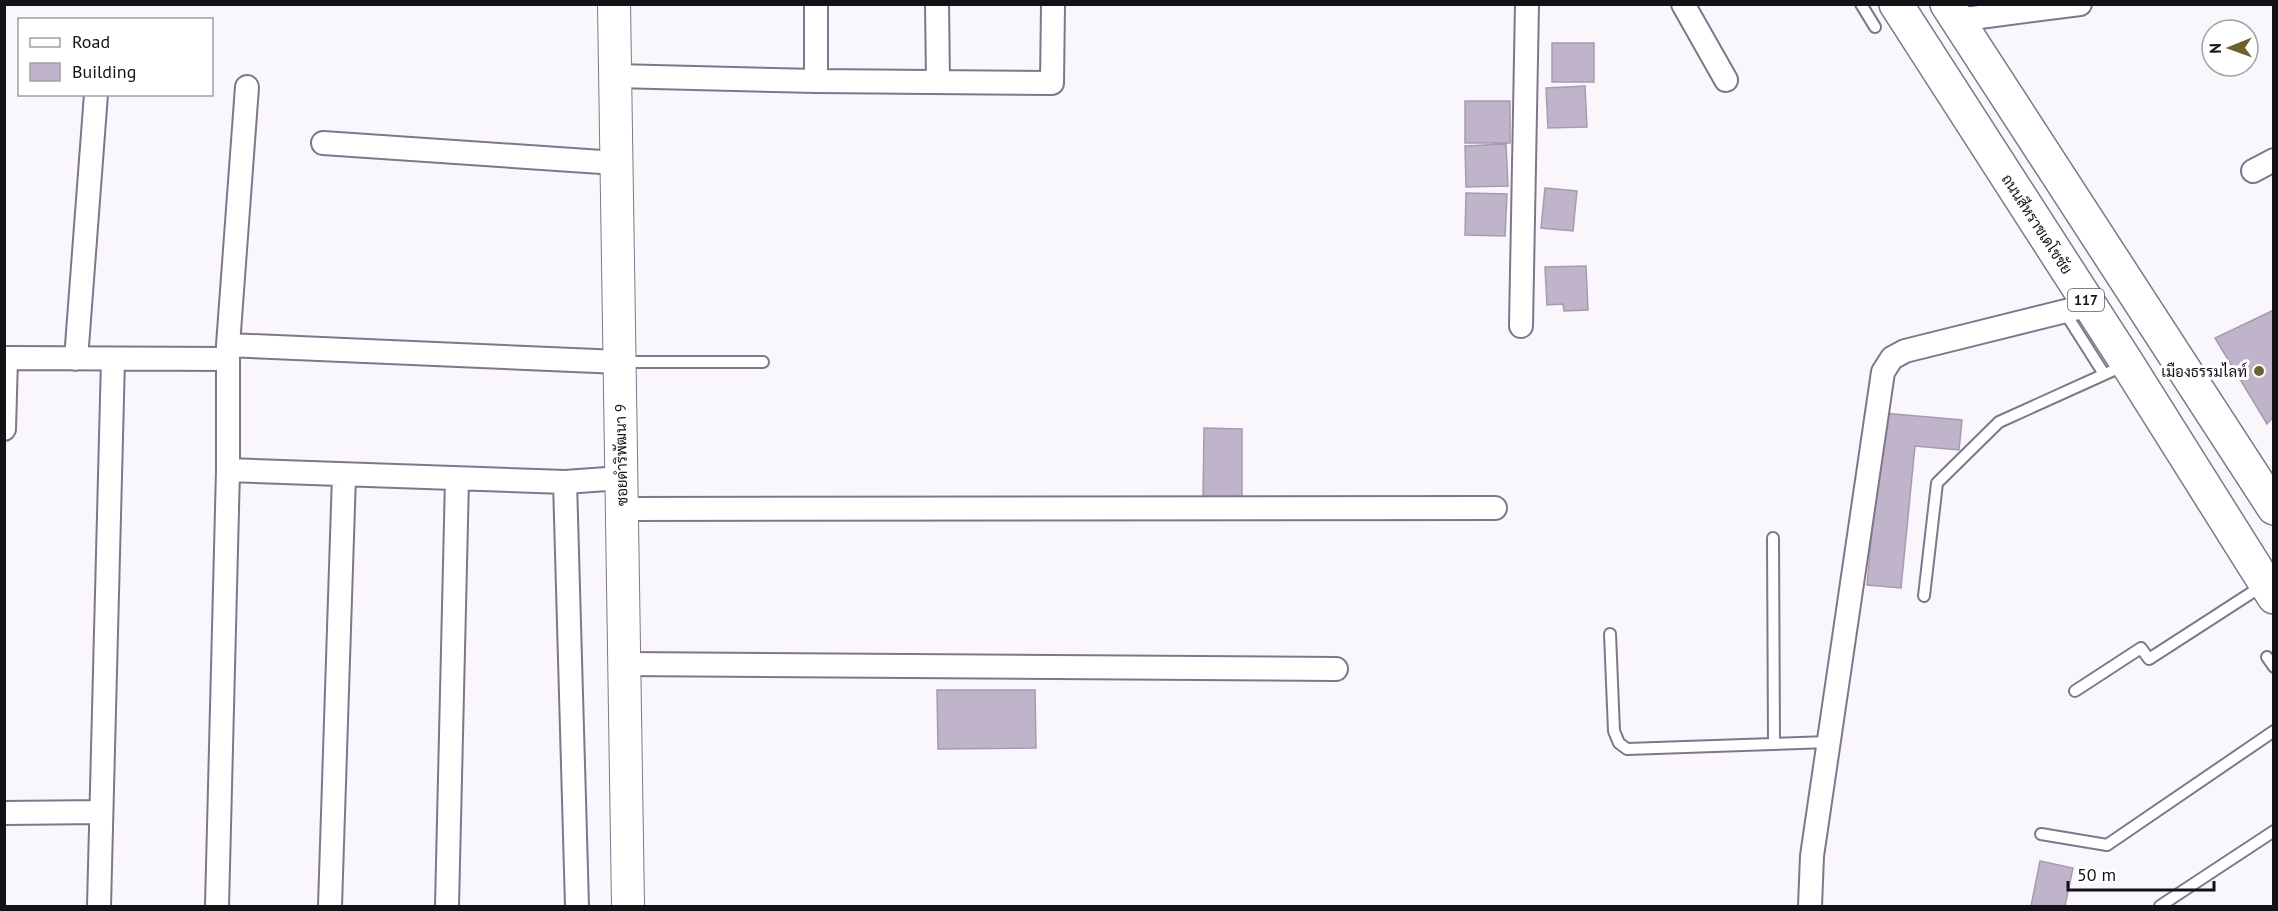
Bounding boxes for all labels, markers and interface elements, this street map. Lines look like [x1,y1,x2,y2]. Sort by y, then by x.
legend [18,18,213,96]
north arrow [2200,18,2260,78]
text: Road [72,30,110,53]
text: N [2205,43,2225,54]
text: Building [72,60,136,83]
street label: ถนนสีหราชเดโชชัย [1998,170,2076,278]
road number: 117 [2068,289,2104,311]
place label: เมืองธรรมไลท์ [2161,362,2247,381]
marker: เมืองธรรมไลท์ [2252,364,2266,378]
street label: ซอยดำริพัฒนา 9 [611,404,631,506]
scale bar [2068,854,2214,892]
text: 50 m [2077,863,2116,886]

